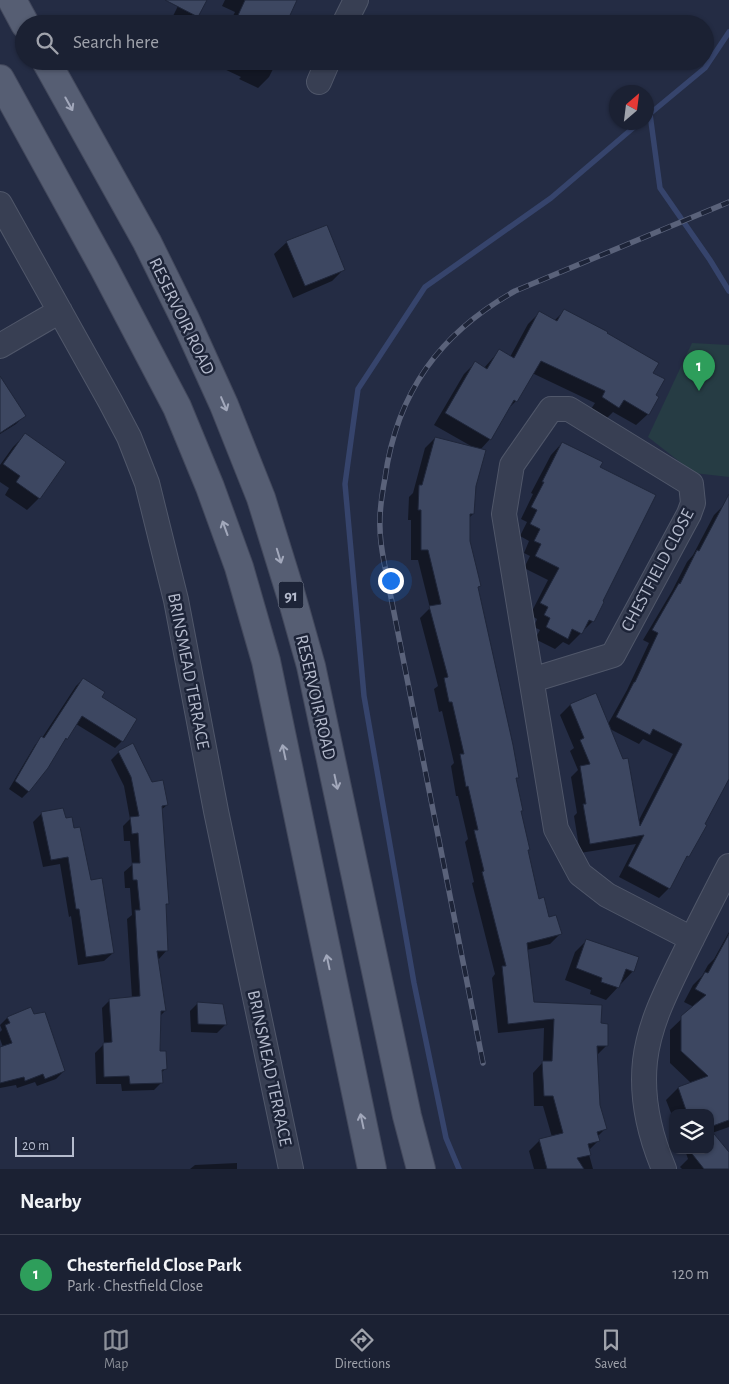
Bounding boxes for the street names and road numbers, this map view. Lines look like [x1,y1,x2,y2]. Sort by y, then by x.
street label: RESERVOIR ROAD [145,255,217,378]
street label: CHESTFIELD CLOSE [618,506,698,635]
road number: 91 [278,582,304,608]
street label: BRINSMEAD TERRACE [164,592,212,751]
street label: RESERVOIR ROAD [292,633,338,761]
street label: BRINSMEAD TERRACE [244,989,294,1148]

